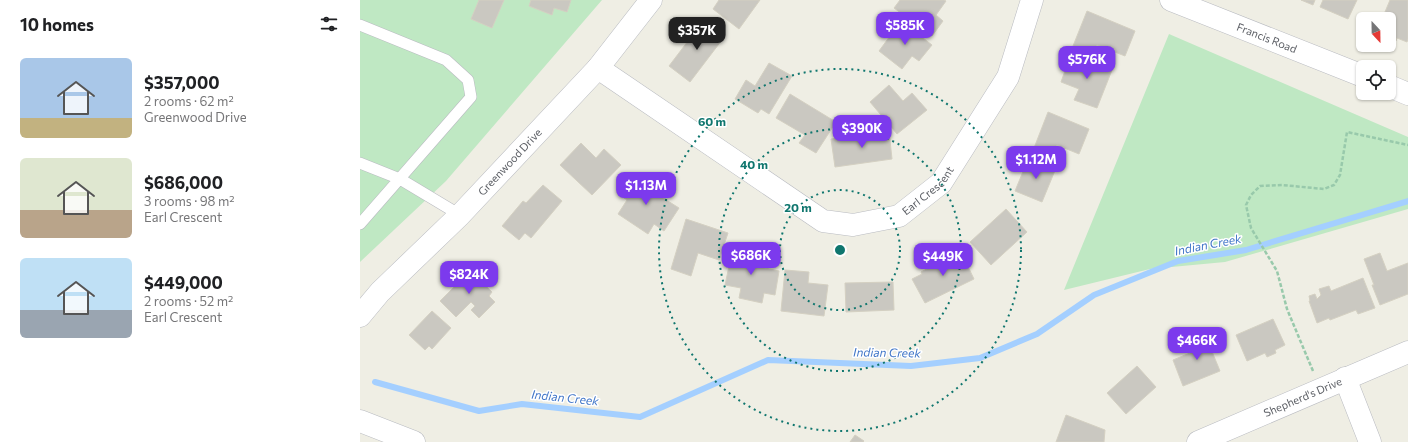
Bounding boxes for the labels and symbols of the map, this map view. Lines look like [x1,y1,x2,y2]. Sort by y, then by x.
pin: $585K [877,12,933,46]
north arrow [1356,12,1396,52]
pin: $357K [669,17,725,51]
street label: Francis Road [1235,20,1299,55]
pin: $576K [1059,46,1115,80]
text: 60 m [698,114,726,128]
pin: $390K [834,115,890,149]
street label: Greenwood Drive [475,125,544,198]
pin: $1.12M [1003,146,1069,180]
text: 40 m [740,157,768,171]
street label: Earl Crescent [899,163,956,217]
pin: $1.13M [613,172,679,206]
text: 20 m [784,200,812,214]
water label: Indian Creek [1173,231,1243,257]
pin: $686K [723,242,779,276]
centre of rings [833,243,847,257]
pin: $449K [915,243,971,277]
pin: $824K [441,261,497,295]
pin: $466K [1169,327,1225,361]
water label: Indian Creek [853,344,921,360]
street label: Shepherd's Drive [1262,374,1344,419]
water label: Indian Creek [531,387,600,408]

